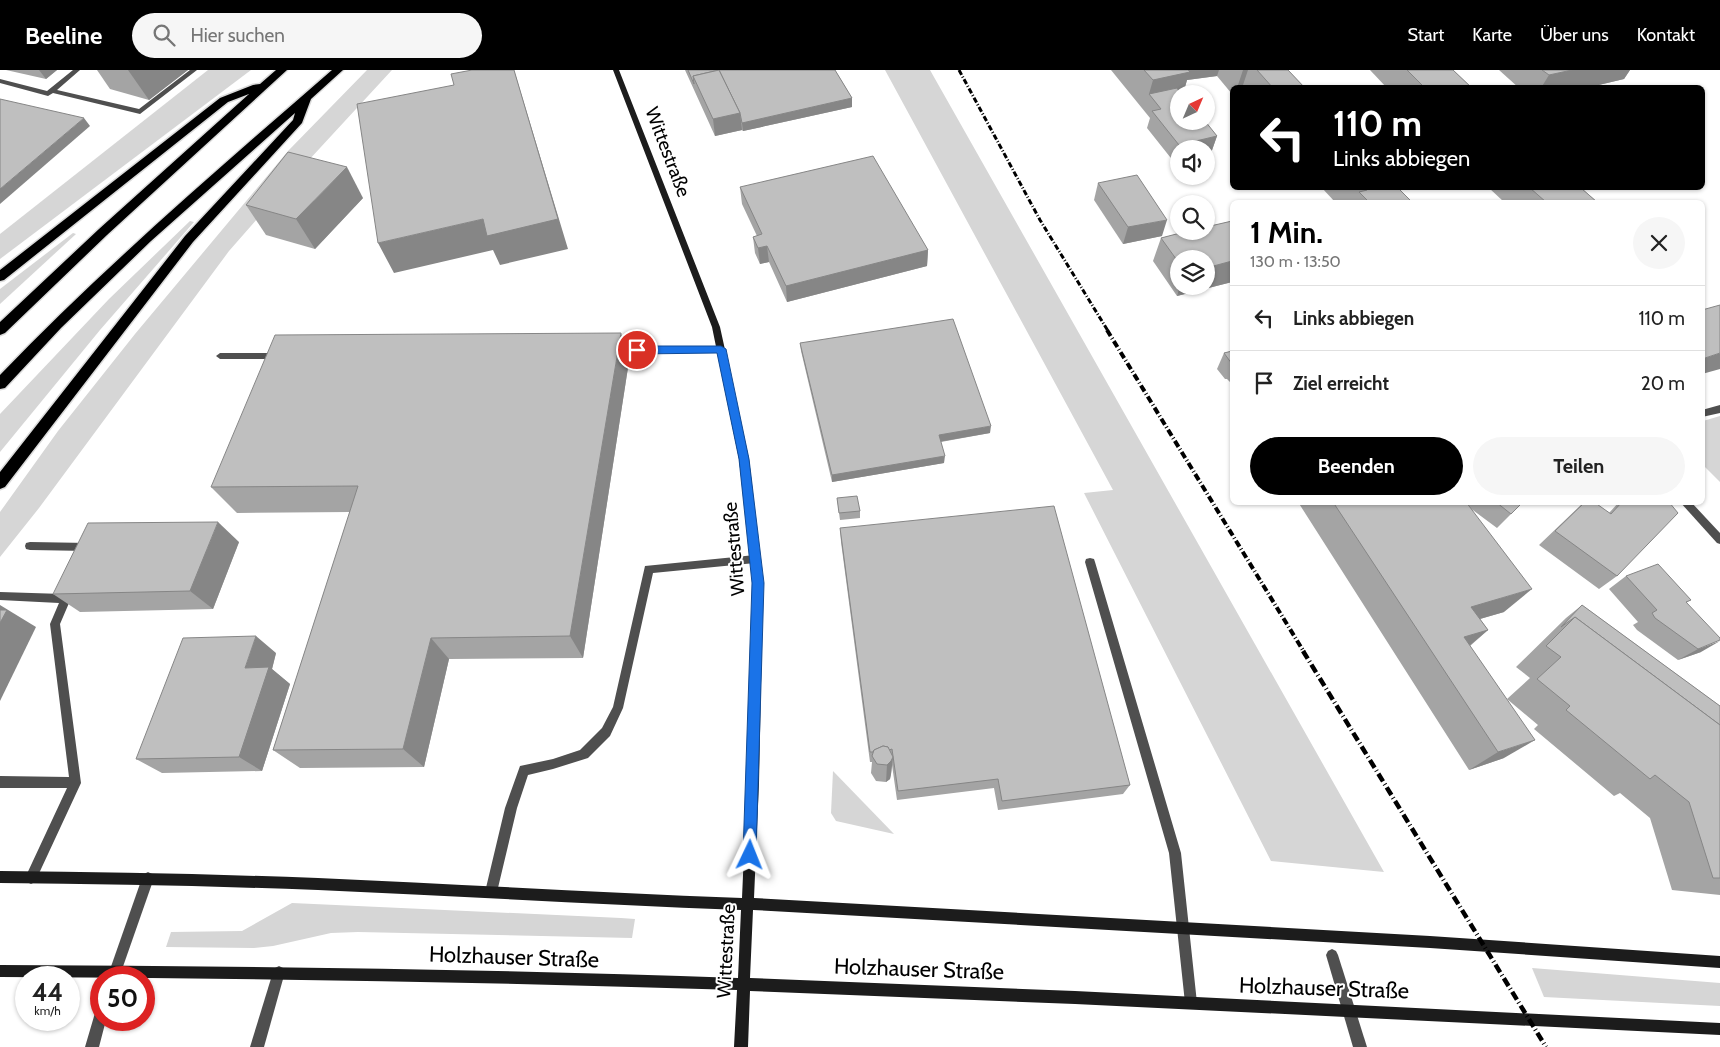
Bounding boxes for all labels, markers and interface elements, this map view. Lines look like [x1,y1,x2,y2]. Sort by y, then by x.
search box [132,13,482,58]
text: Beeline [25,21,102,50]
icon: search [150,21,178,49]
text: Hier suchen [190,24,285,47]
text: Start [1408,24,1444,46]
text: Karte [1472,24,1512,46]
text: Über uns [1540,24,1609,46]
text: Kontakt [1637,24,1695,46]
north arrow [1170,85,1215,130]
map controls [1170,85,1215,295]
text: 110 m [1333,102,1422,145]
street label: Wittestraße [640,104,696,200]
icon: left [1250,105,1315,170]
button: sound [1170,140,1215,185]
text: Links abbiegen [1333,145,1470,172]
button: search [1170,195,1215,240]
text: 1 Min. [1250,214,1323,251]
button: close [1633,217,1685,269]
button: layers [1170,250,1215,295]
text: 130 m · 13:50 [1250,252,1341,271]
icon: left [1250,304,1278,332]
text: Links abbiegen [1293,307,1414,330]
text: 110 m [1638,307,1685,330]
pin [616,329,658,371]
icon: arrive [623,336,651,364]
icon: arrive [1250,369,1278,397]
text: Ziel erreicht [1293,372,1389,395]
text: 20 m [1641,372,1685,395]
button: Beenden [1250,437,1463,495]
button: Teilen [1473,437,1685,495]
street label: Wittestraße [718,501,750,597]
position arrow [723,828,775,880]
street label: Wittestraße [712,903,740,999]
street label: Holzhauser Straße [428,941,600,973]
street label: Holzhauser Straße [833,953,1005,985]
speed limit sign: 50 [90,966,155,1031]
street label: Holzhauser Straße [1238,972,1410,1004]
text: 44 [32,977,63,1007]
text: km/h [34,1003,61,1018]

